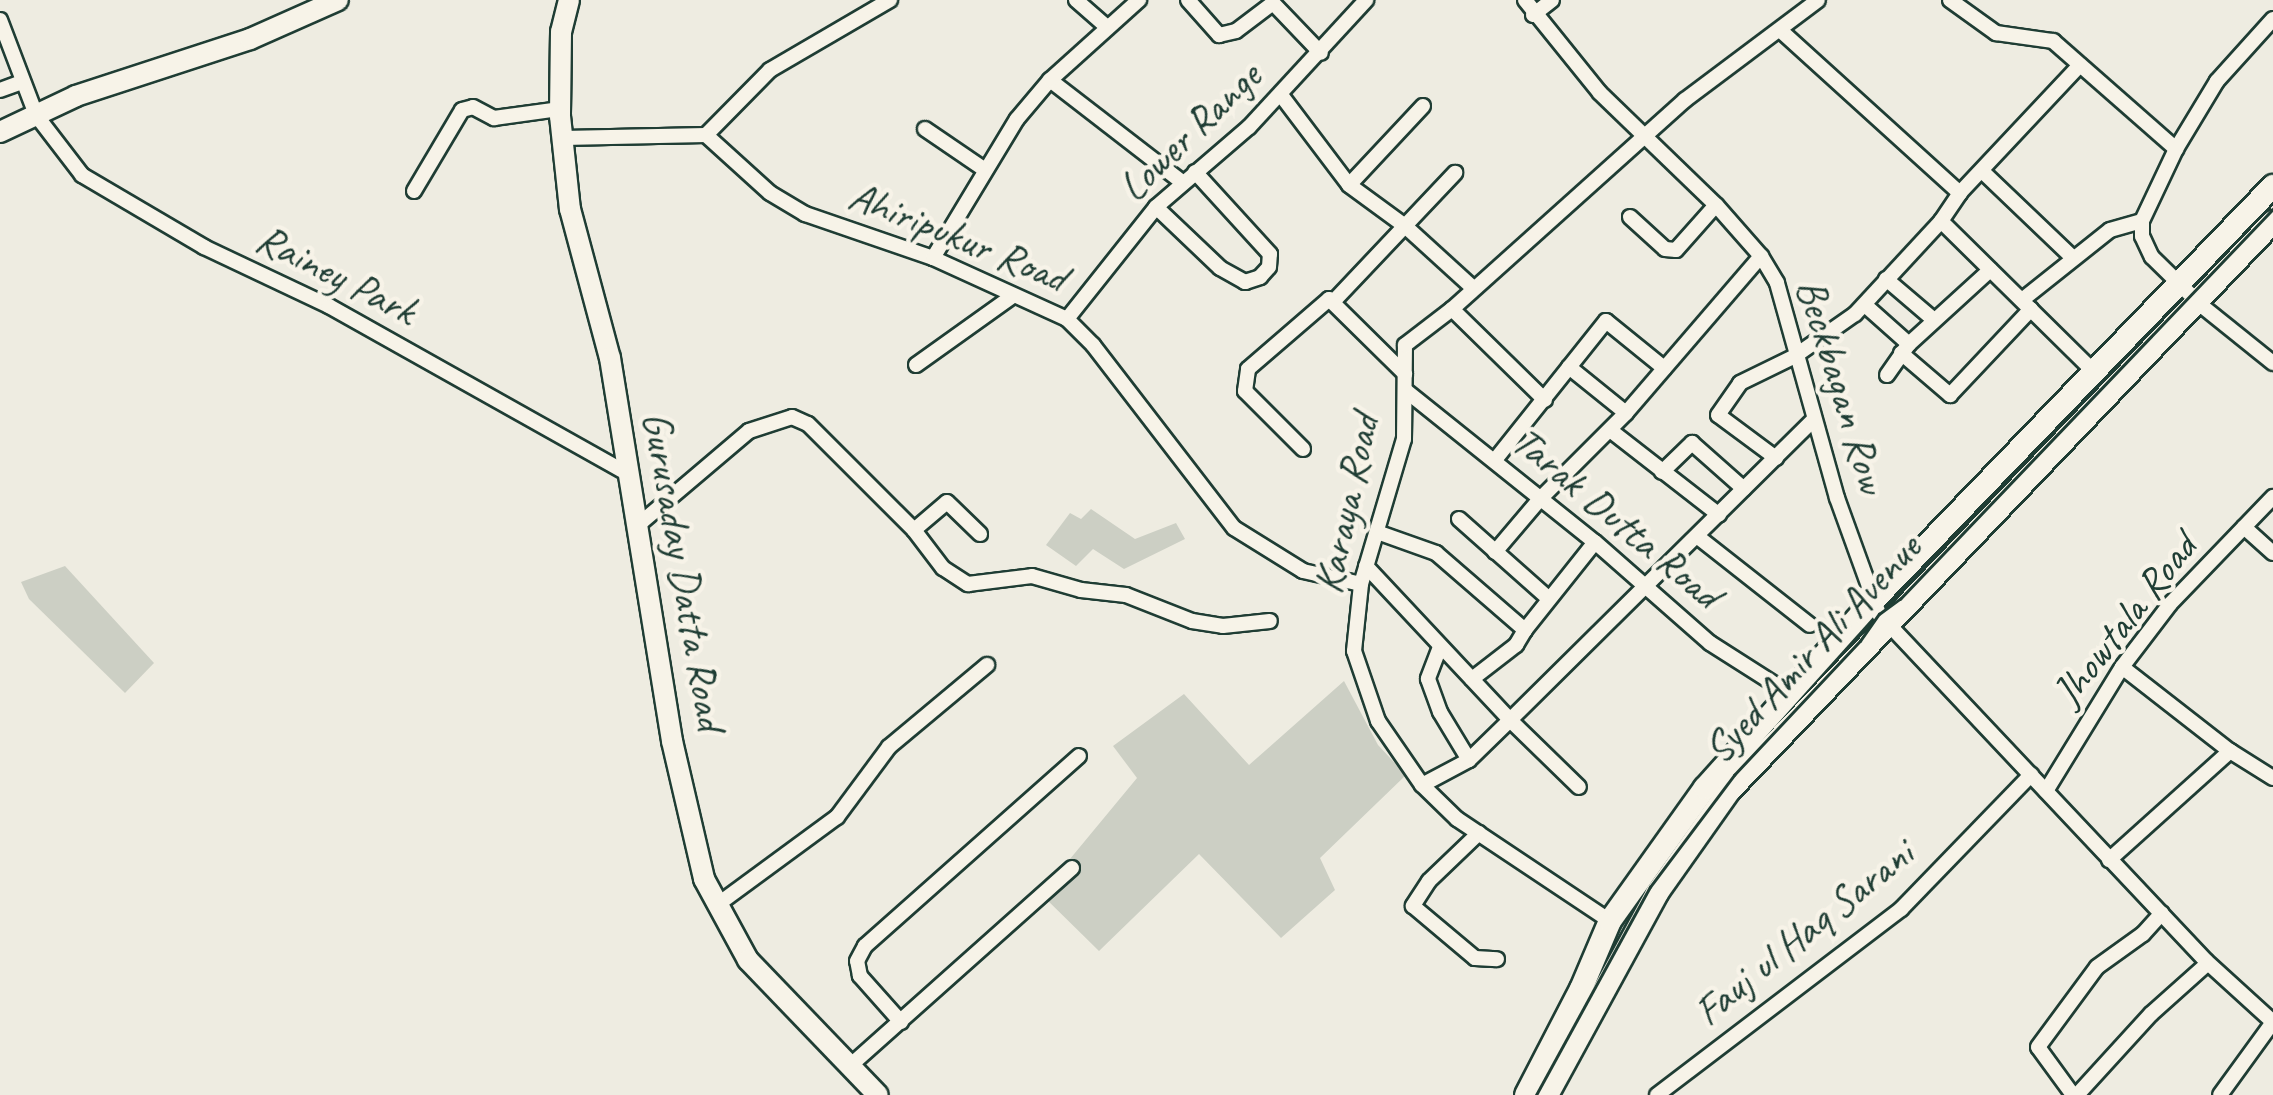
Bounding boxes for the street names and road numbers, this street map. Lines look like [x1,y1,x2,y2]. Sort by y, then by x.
street label: Lower Range [1107,51,1273,213]
street label: Ahiripukur Road [842,171,1074,303]
street label: Rainey Park [248,214,424,336]
street label: Beckbagan Row [1785,273,1897,499]
street label: Gurusaday Datta Road [630,407,736,735]
street label: Karaya Road [1303,410,1391,598]
street label: Tarak Dutta Road [1502,416,1730,620]
street label: Syed Amir Ali Avenue [1694,524,1932,774]
street label: Jhowtala Road [2042,524,2208,716]
street label: Fauj ul Haq Sarani [1684,829,1924,1037]

